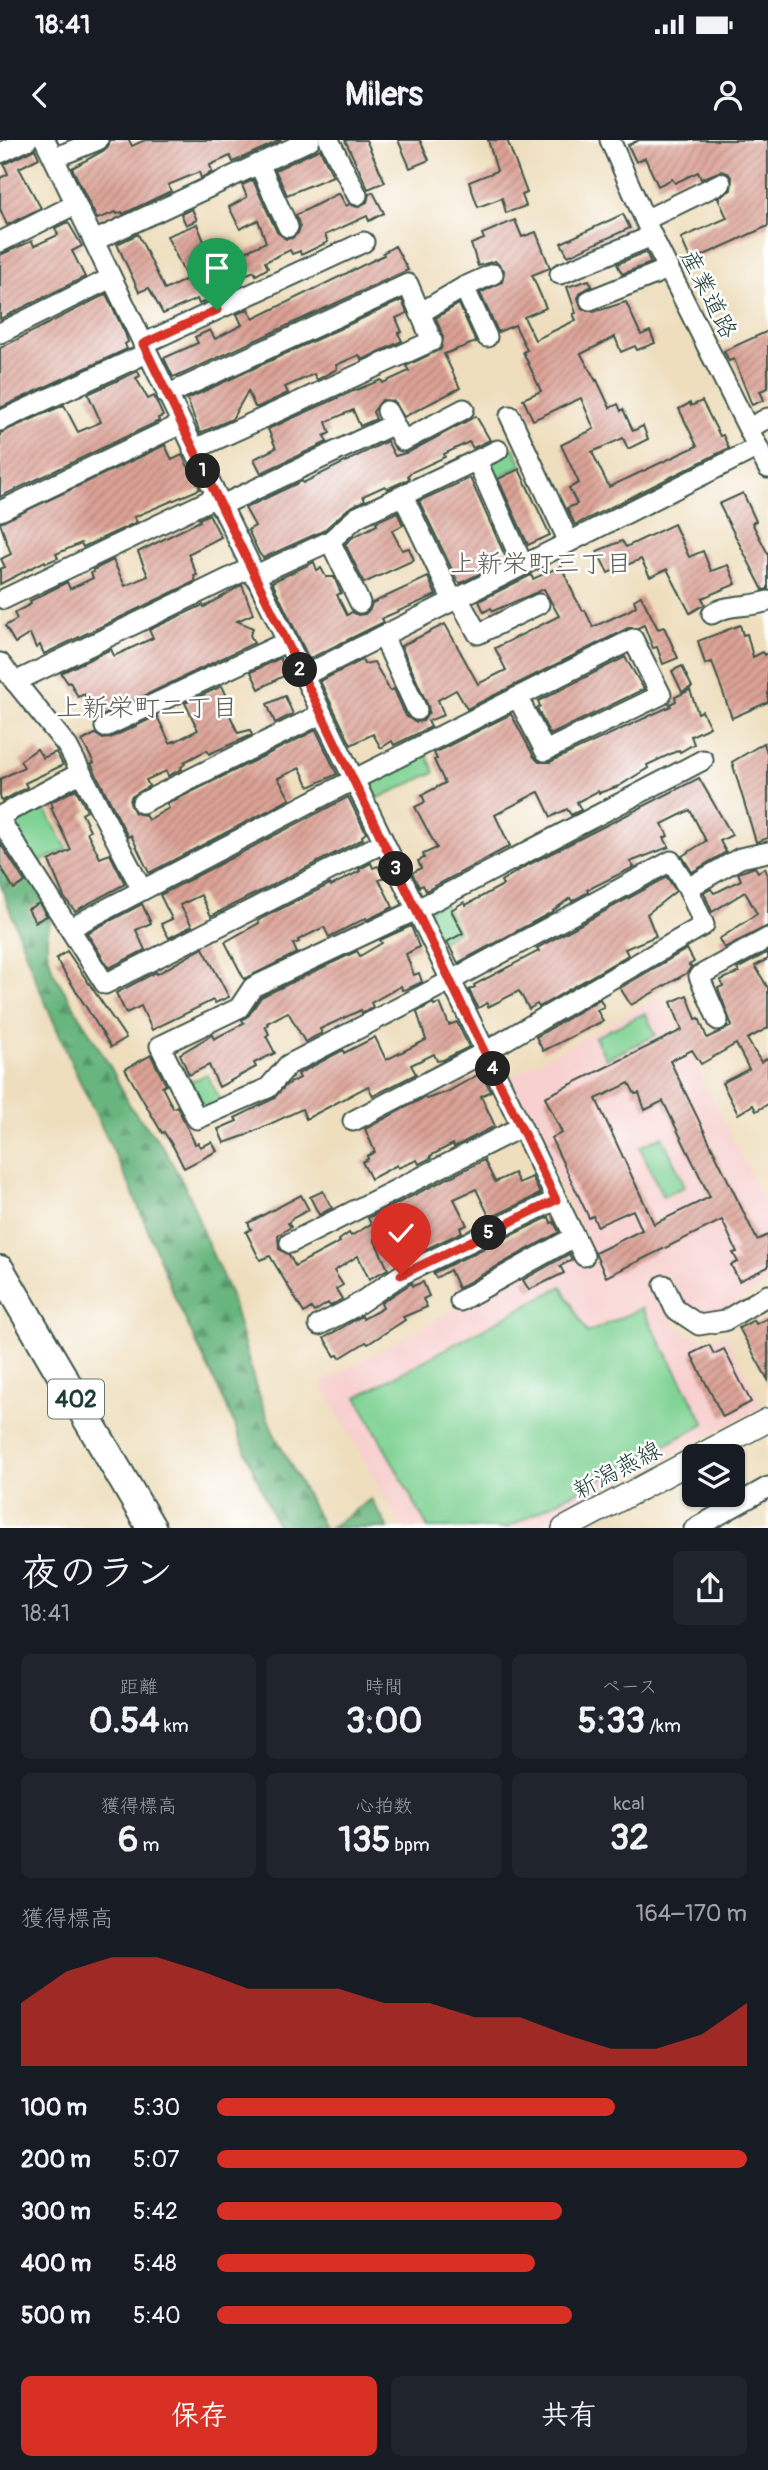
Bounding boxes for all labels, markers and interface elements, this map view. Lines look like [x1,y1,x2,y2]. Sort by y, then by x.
text: 18:41 [35,9,90,41]
text: Milers [345,75,423,115]
icon: back [21,76,59,114]
icon: person [709,76,747,114]
pin [187,238,247,310]
street label: 産業道路 [674,245,743,344]
icon: arrive [198,249,236,287]
pin: 1 [186,454,220,488]
text: 1 [199,458,206,482]
district label: 上新栄町三丁目 [450,548,632,580]
pin: 2 [282,652,318,688]
text: 2 [294,657,305,681]
district label: 上新栄町二丁目 [56,692,238,724]
pin: 3 [378,852,414,886]
text: 3 [390,856,401,880]
pin: 4 [476,1052,510,1086]
text: 4 [487,1056,498,1080]
pin [371,1203,431,1275]
icon: check [382,1214,420,1252]
pin: 5 [472,1216,506,1250]
text: 5 [483,1220,494,1244]
road number: 402 [48,1380,104,1418]
street label: 新潟燕線 [568,1435,666,1506]
map controls [682,1444,745,1507]
button: layers [682,1444,745,1507]
text: 夜のラン [21,1549,173,1597]
button: share [673,1551,747,1625]
text: 18:41 [21,1599,70,1628]
text: 距離 [120,1675,158,1699]
text: 時間 [365,1675,403,1699]
text: ペース [601,1675,657,1699]
text: 0.54 [89,1699,160,1743]
text: 3:00 [346,1699,422,1743]
text: 5:33 [578,1699,645,1743]
text: km [160,1714,189,1738]
text: /km [645,1714,681,1738]
text: kcal [614,1792,645,1816]
text: 獲得標高 [101,1794,177,1818]
text: 心拍数 [355,1794,413,1818]
text: 32 [610,1816,649,1860]
text: 6 [118,1818,138,1862]
text: 135 [338,1818,390,1862]
text: m [138,1833,159,1857]
text: bpm [390,1833,430,1857]
text: 164–170 m [635,1899,747,1928]
text: 獲得標高 [21,1904,113,1933]
text: 100 m [21,2093,87,2122]
text: 5:30 [133,2093,180,2122]
text: 200 m [21,2145,91,2174]
text: 5:07 [133,2145,179,2174]
text: 300 m [21,2197,91,2226]
text: 5:42 [133,2197,178,2226]
text: 400 m [21,2249,91,2278]
text: 5:48 [133,2249,177,2278]
text: 500 m [21,2301,90,2330]
text: 5:40 [133,2301,181,2330]
button: 保存 [21,2376,377,2456]
button: 共有 [391,2376,747,2456]

